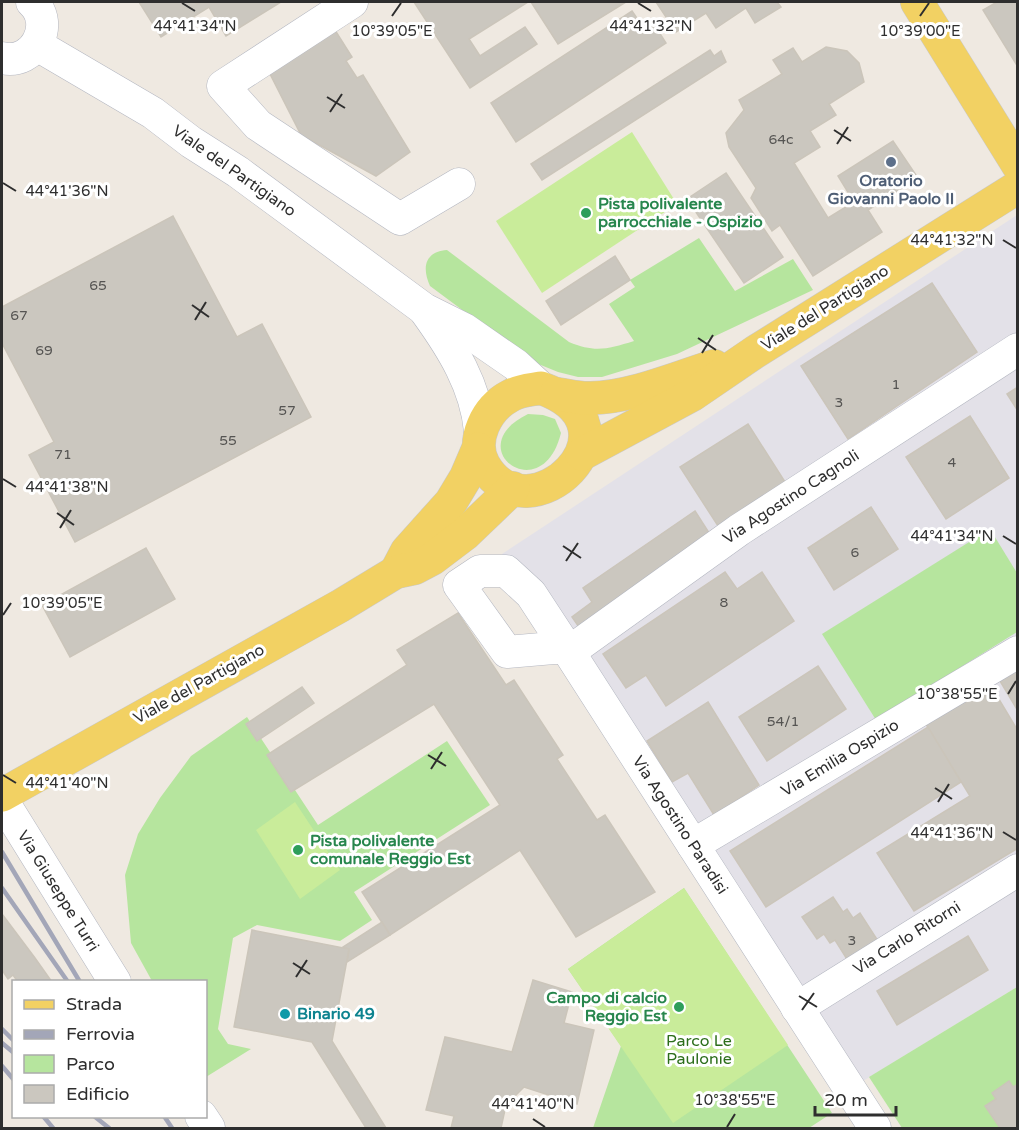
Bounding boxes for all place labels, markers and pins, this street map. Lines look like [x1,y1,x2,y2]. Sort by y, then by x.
marker: Oratorio Giovanni Paolo II [884,155,898,169]
place label: Oratorio Giovanni Paolo II [828,171,954,209]
place label: Pista polivalente parrocchiale - Ospizio [598,194,763,232]
marker: Pista polivalente parrocchiale - Ospizio [579,206,593,220]
place label: Pista polivalente comunale Reggio Est [310,831,472,869]
marker: Pista polivalente comunale Reggio Est [291,843,305,857]
place label: Campo di calcio Reggio Est [546,988,668,1026]
marker: Campo di calcio Reggio Est [672,1000,686,1014]
place label: Binario 49 [297,1004,375,1024]
marker: Binario 49 [278,1007,292,1021]

